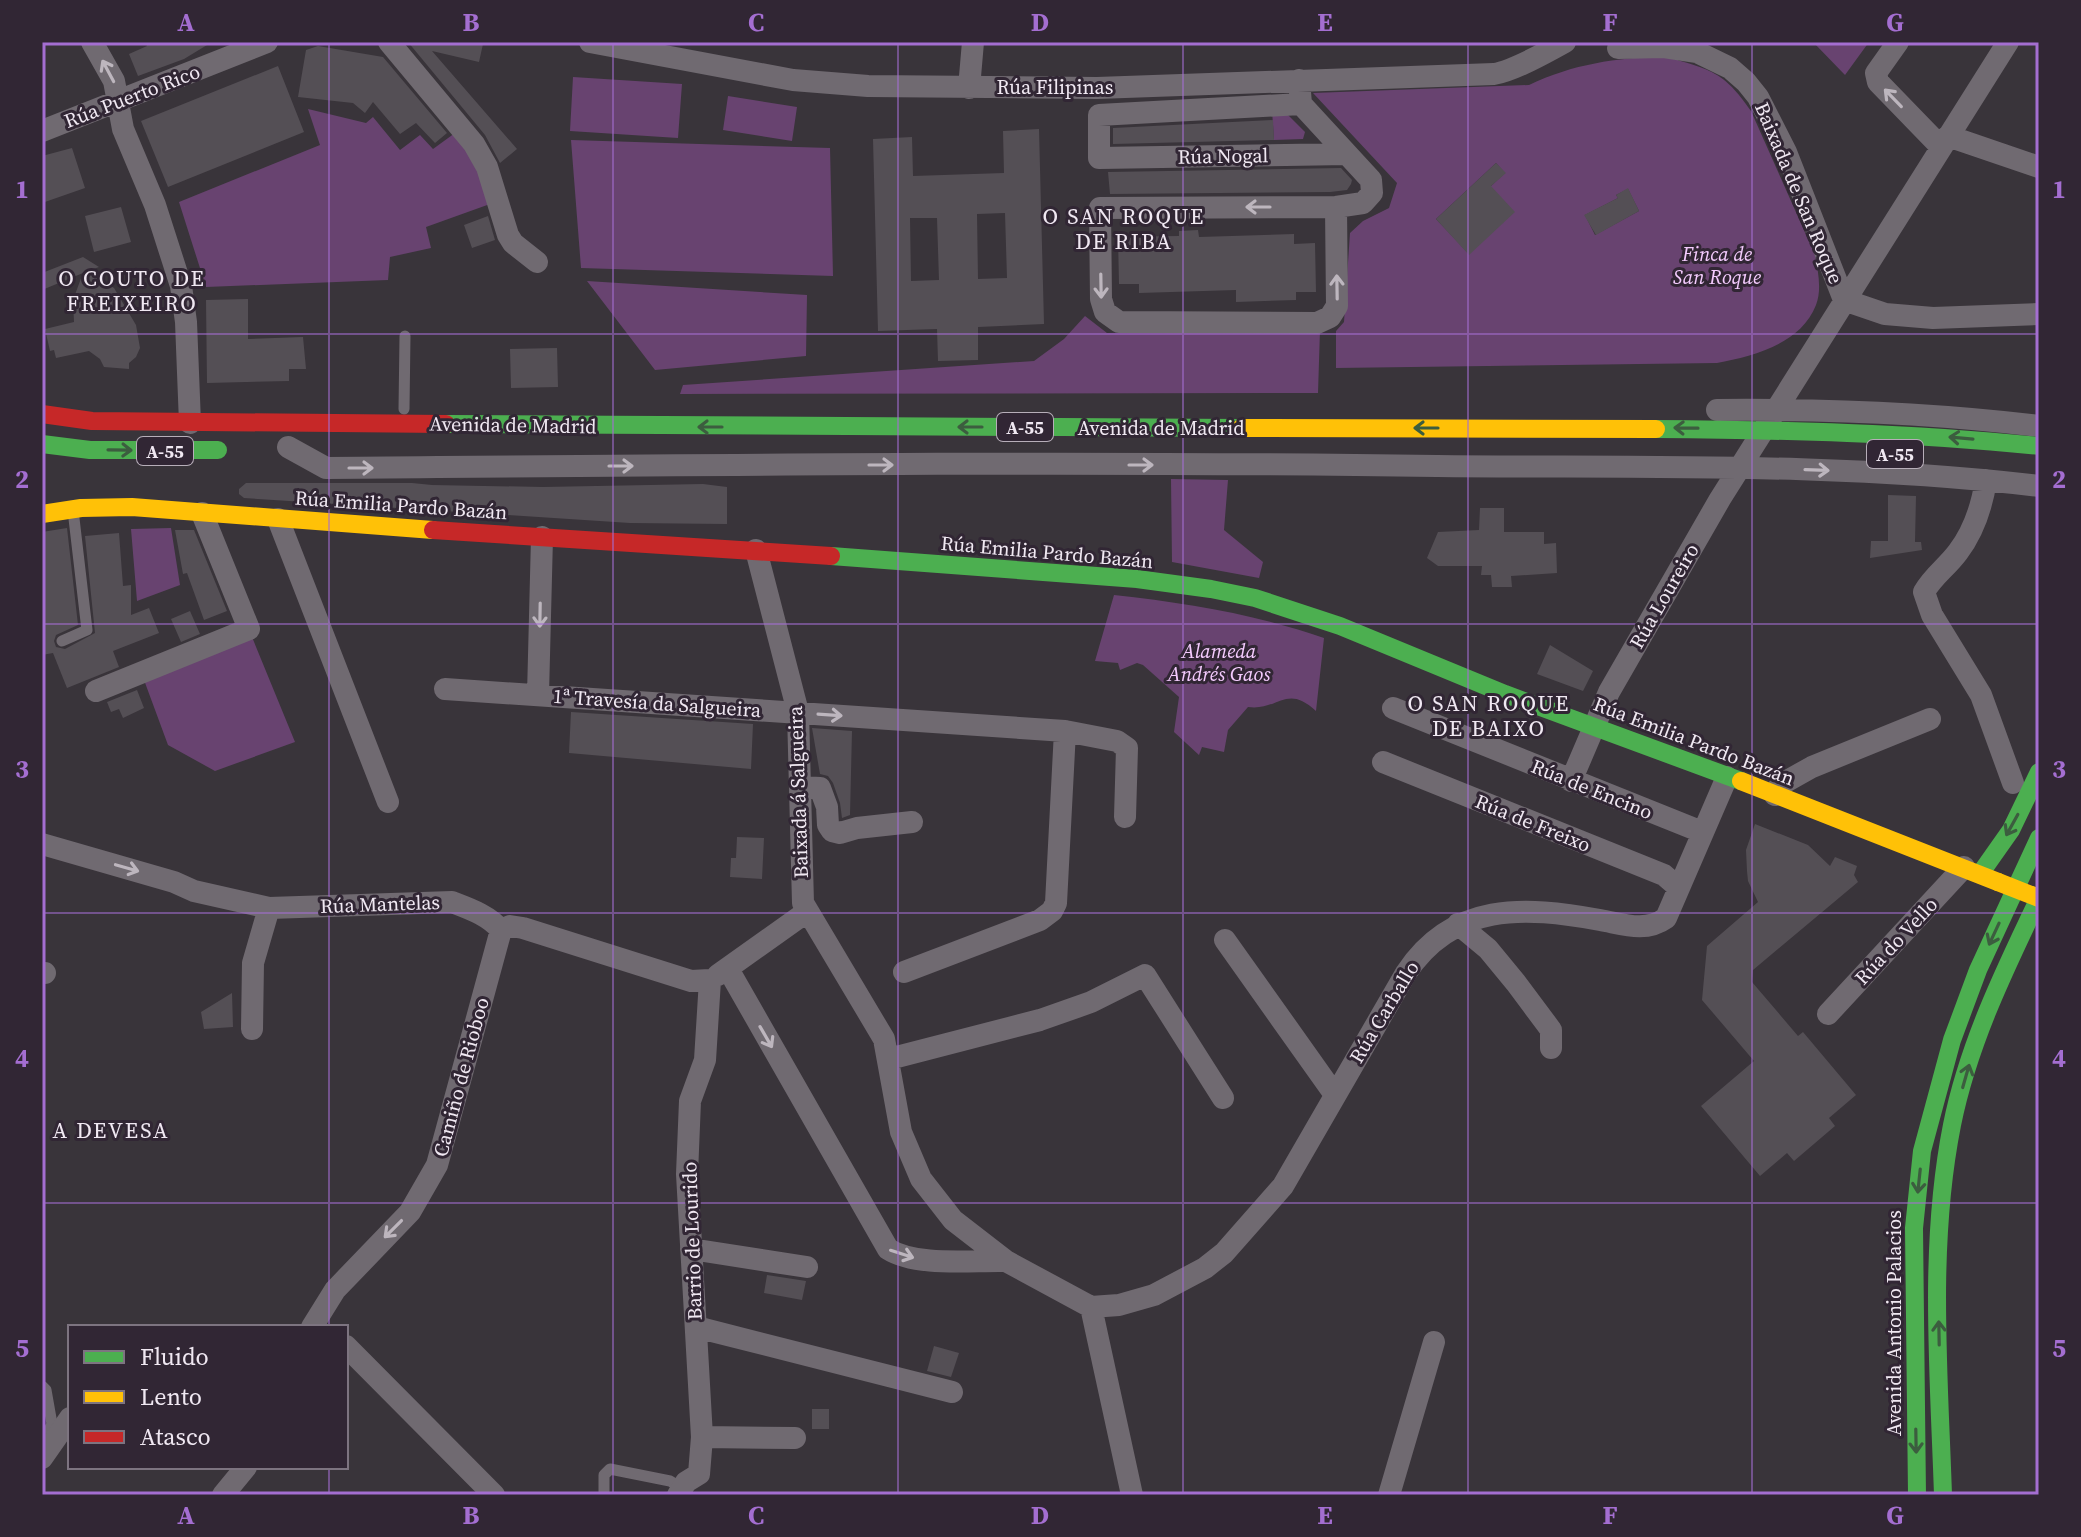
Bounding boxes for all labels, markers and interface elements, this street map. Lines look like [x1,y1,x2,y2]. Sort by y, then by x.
text: A [177,4,195,40]
text: B [463,4,480,40]
text: C [748,4,764,40]
text: D [1031,4,1049,40]
text: E [1317,4,1333,40]
text: F [1602,4,1618,40]
text: G [1886,4,1904,40]
street label: Rúa Puerto Rico [60,57,204,135]
one-way arrow [100,60,116,83]
street label: Rúa Filipinas [997,73,1113,101]
one-way arrow [1884,88,1903,108]
street label: Baixada de San Roque [1748,98,1850,288]
street label: Rúa Nogal [1177,141,1269,171]
text: 1 [15,171,29,207]
text: 1 [2052,171,2066,207]
one-way arrow [1245,199,1272,215]
district label: O SAN ROQUE DE RIBA [1043,201,1205,256]
park label: Finca de San Roque [1673,240,1761,291]
district label: O COUTO DE FREIXEIRO [58,263,206,318]
one-way arrow [1093,272,1109,299]
one-way arrow [1329,274,1345,301]
street label: Avenida de Madrid [429,410,597,440]
road number: A-55 [997,413,1053,441]
street label: Avenida de Madrid [1077,414,1245,442]
one-way arrow [697,419,724,435]
one-way arrow [957,419,984,435]
one-way arrow [1413,420,1440,436]
one-way arrow [1673,421,1700,436]
one-way arrow [1948,431,1975,446]
road number: A-55 [137,437,193,465]
road number: A-55 [1867,440,1923,468]
one-way arrow [106,442,133,458]
one-way arrow [867,457,894,473]
one-way arrow [1127,457,1154,473]
one-way arrow [607,458,634,474]
one-way arrow [347,460,374,476]
text: 2 [15,461,29,497]
text: 2 [2052,461,2066,497]
one-way arrow [1803,463,1830,478]
street label: Rúa Emilia Pardo Bazán [294,484,508,526]
street label: Rúa Emilia Pardo Bazán [940,529,1154,575]
street label: Rúa Loureiro [1623,538,1705,654]
one-way arrow [533,601,548,628]
park label: Alameda Andrés Gaos [1167,637,1271,688]
street label: 1ª Travesía da Salgueira [552,682,763,724]
district label: O SAN ROQUE DE BAIXO [1408,688,1570,743]
street label: Rúa Emilia Pardo Bazán [1589,690,1799,792]
street label: Baixada á Salgueira [781,704,815,879]
one-way arrow [816,708,843,723]
text: 3 [15,751,29,787]
text: 3 [2052,751,2066,787]
street label: Rúa de Encino [1527,752,1657,826]
street label: Rúa de Freixo [1471,787,1595,859]
one-way arrow [2004,813,2020,836]
one-way arrow [113,861,139,876]
street label: Rúa Mantelas [319,888,441,920]
street label: Rúa do Vello [1848,891,1944,991]
one-way arrow [1986,922,2001,946]
street label: Rúa Carballo [1342,956,1426,1068]
street label: Camiño de Rioboo [426,994,496,1160]
one-way arrow [759,1024,775,1048]
text: 4 [15,1040,29,1076]
text: 4 [2052,1040,2066,1076]
one-way arrow [1959,1063,1974,1089]
district label: A DEVESA [52,1115,170,1145]
street label: Barrio de Lourido [675,1161,709,1321]
one-way arrow [1911,1168,1926,1194]
street label: Avenida Antonio Palacios [1880,1210,1908,1436]
one-way arrow [384,1219,403,1238]
one-way arrow [889,1248,914,1262]
one-way arrow [1932,1320,1947,1347]
legend [68,1325,348,1469]
text: 5 [15,1330,29,1366]
text: 5 [2052,1330,2066,1366]
text: Fluido [140,1340,209,1373]
text: Lento [140,1380,202,1413]
text: Atasco [140,1420,211,1453]
one-way arrow [1908,1427,1923,1454]
text: A [177,1497,195,1533]
text: B [463,1497,480,1533]
text: C [748,1497,764,1533]
text: D [1031,1497,1049,1533]
text: E [1317,1497,1333,1533]
text: F [1602,1497,1618,1533]
text: G [1886,1497,1904,1533]

